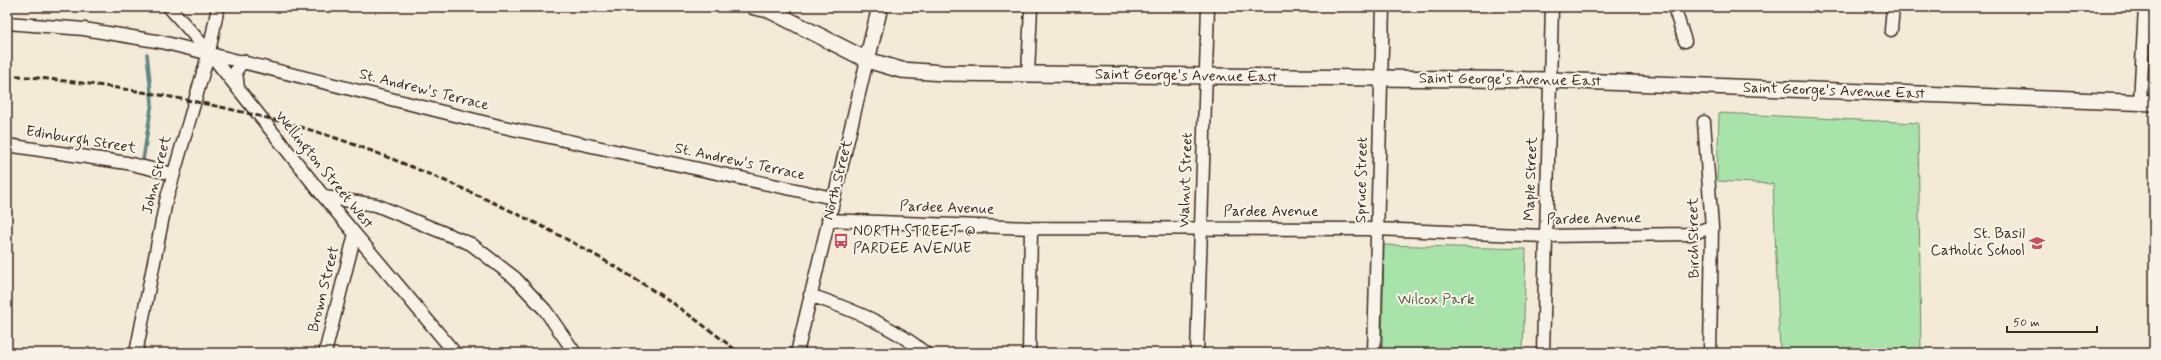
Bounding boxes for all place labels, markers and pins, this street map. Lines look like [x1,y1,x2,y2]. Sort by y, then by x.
place label: NORTH STREET @ PARDEE AVENUE [853,222,975,259]
place label: St. Basil Catholic School [1930,224,2025,261]
bus stop icon: NORTH STREET @ PARDEE AVENUE [832,232,850,250]
school or university icon: St. Basil Catholic School [2028,234,2046,252]

